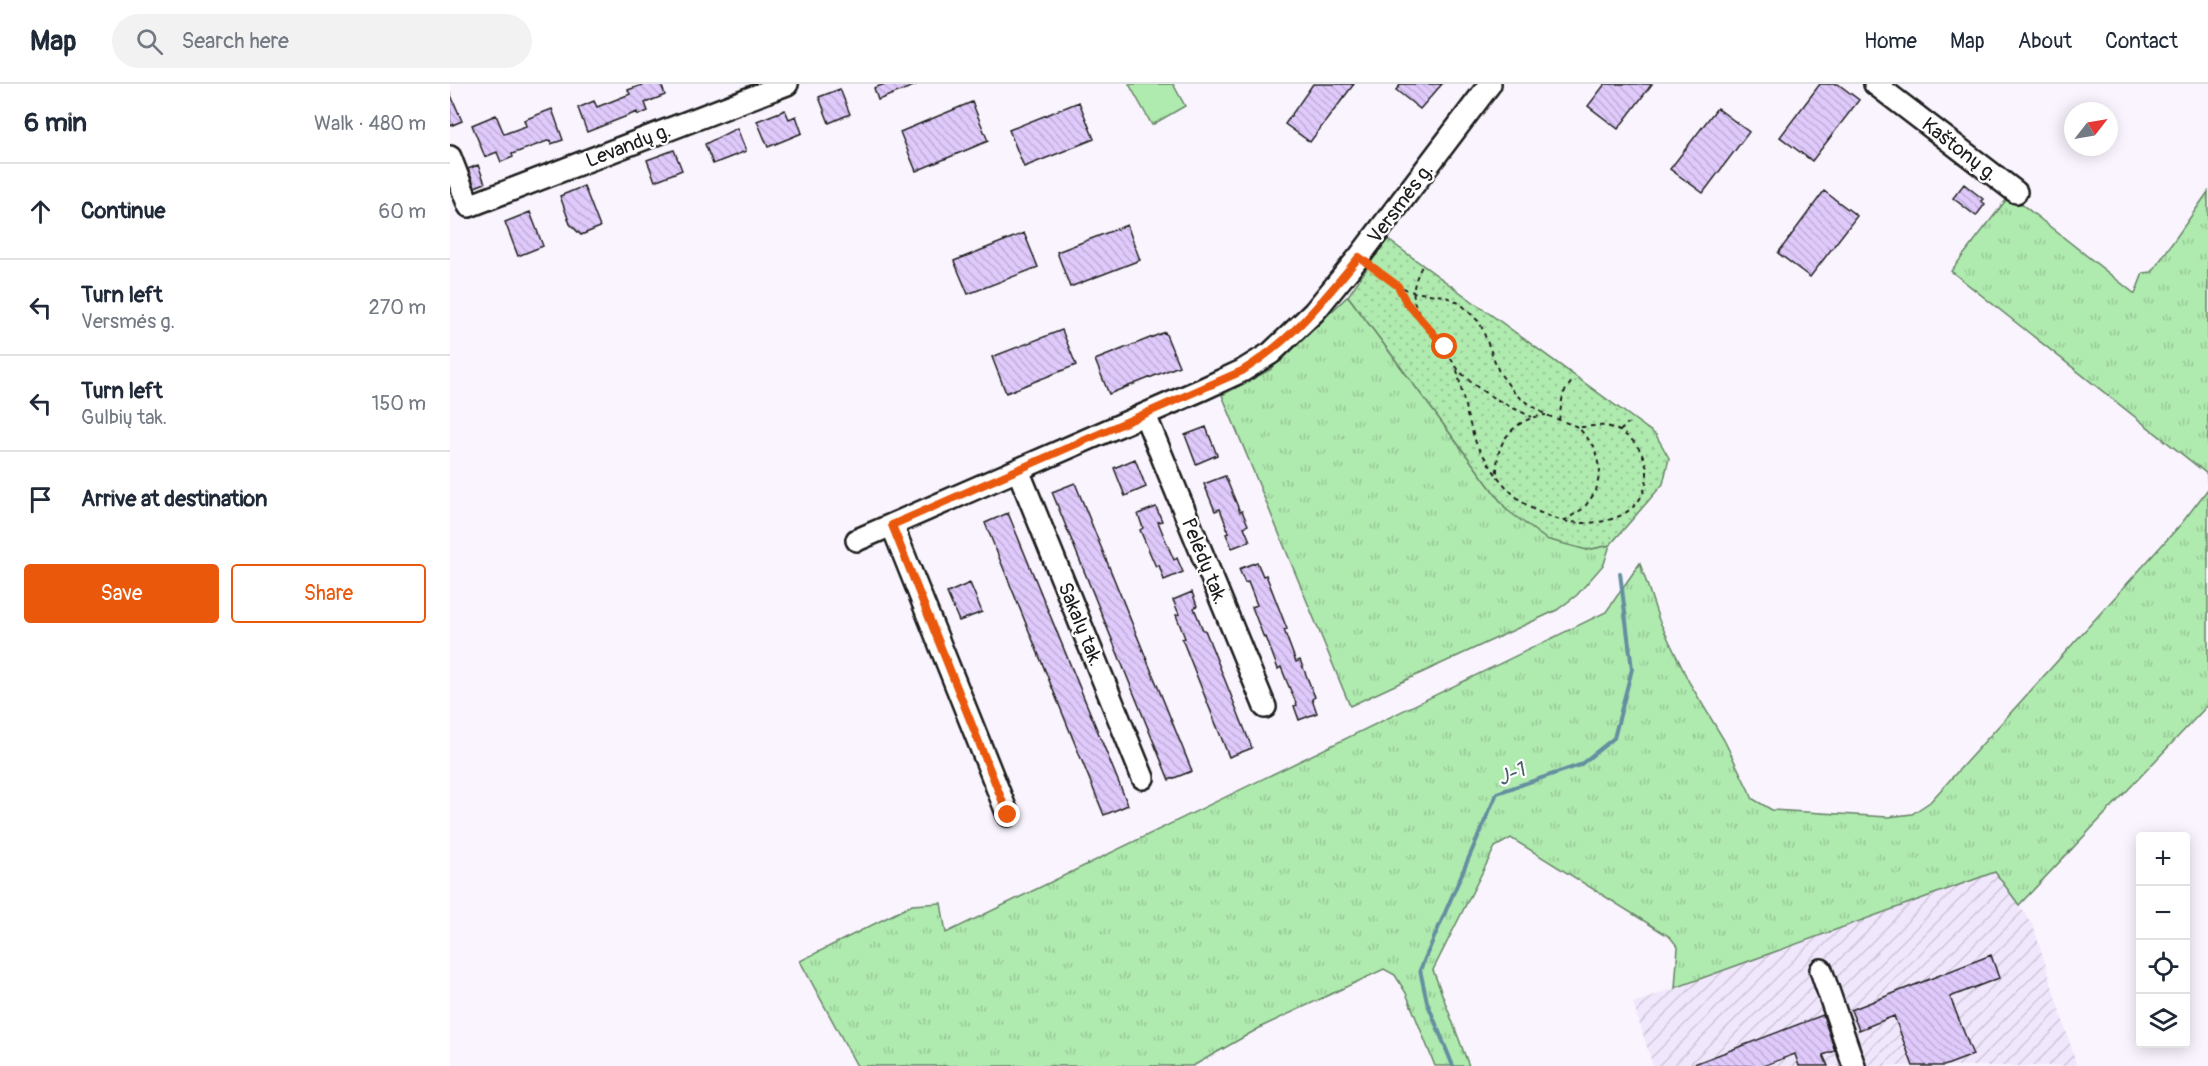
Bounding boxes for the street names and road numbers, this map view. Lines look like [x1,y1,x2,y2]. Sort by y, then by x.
street label: Kaštonų g. [1917,112,2003,187]
street label: Levandų g. [582,118,674,173]
street label: Versmės g. [1362,158,1439,248]
street label: Pelėdų tak. [1176,514,1233,608]
street label: Sakalų tak. [1052,579,1109,670]

